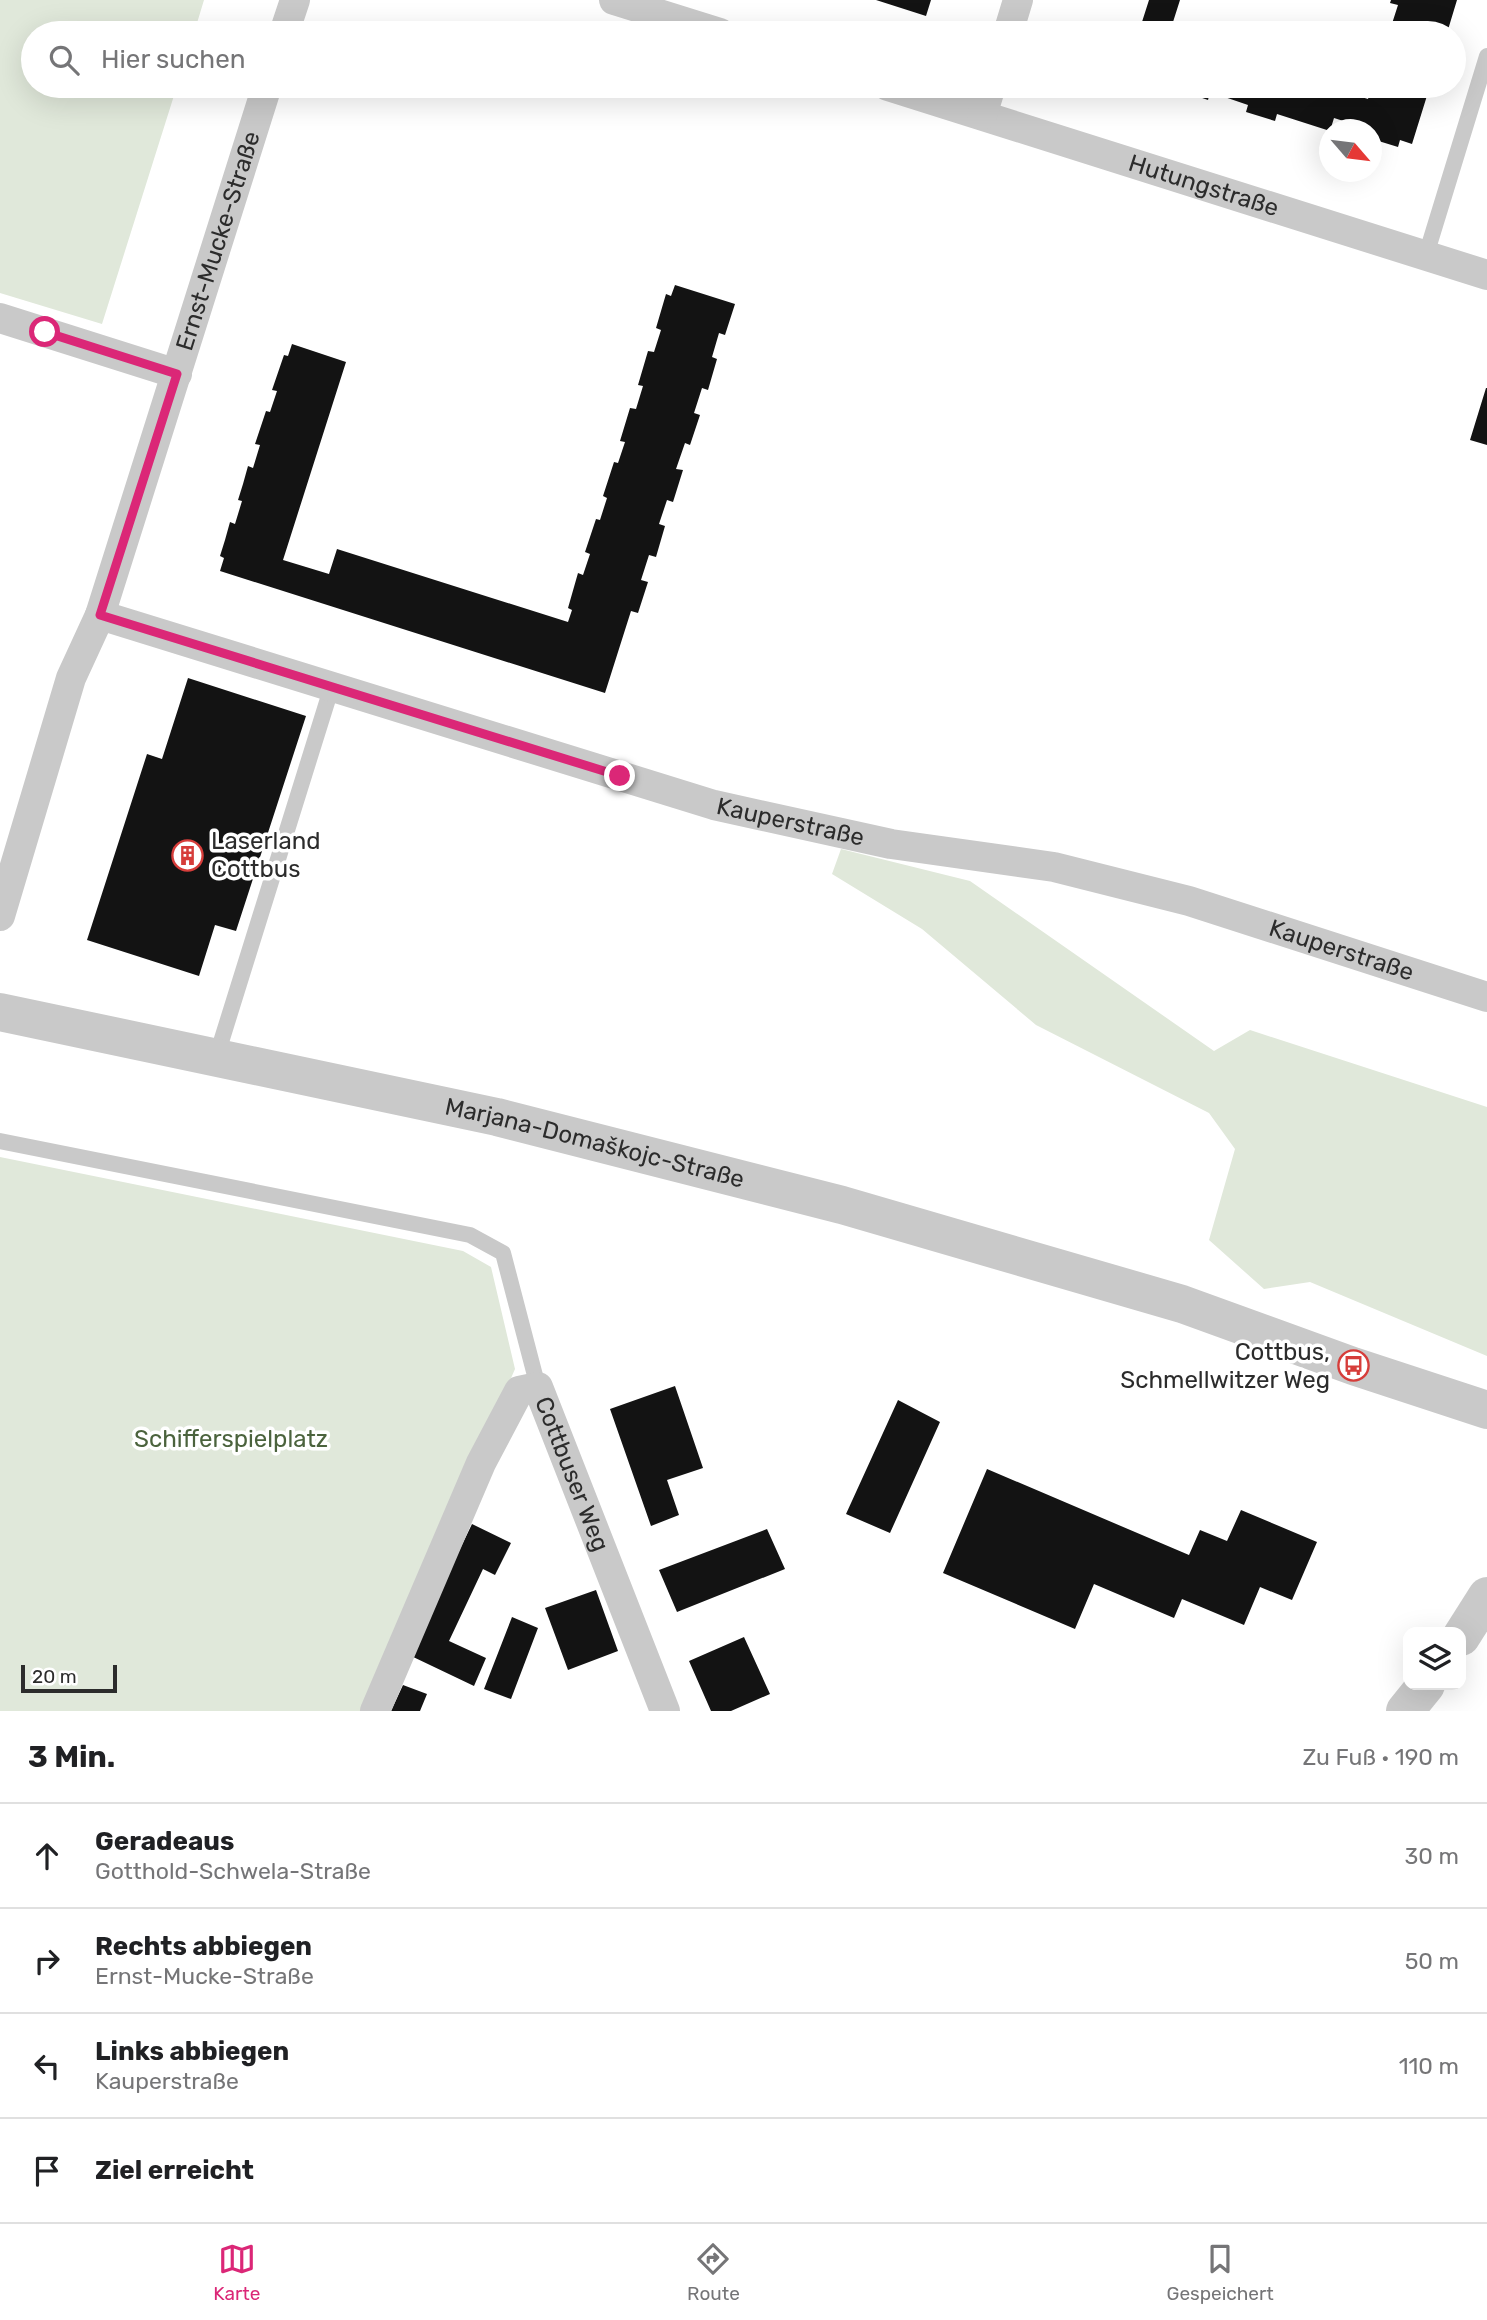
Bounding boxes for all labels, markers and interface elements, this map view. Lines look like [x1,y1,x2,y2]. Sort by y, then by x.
search box [21,21,1466,98]
icon: search [45,41,83,79]
text: Hier suchen [101,44,246,75]
north arrow [1319,119,1382,182]
street label: Ernst-Mucke-Straße [170,128,266,354]
street label: Hutungstraße [1125,149,1282,222]
route start [29,316,60,347]
route end [604,760,635,791]
street label: Kauperstraße [714,792,867,852]
place label: Laserland Cottbus [211,827,320,883]
building icon: Laserland Cottbus [171,838,205,872]
street label: Kauperstraße [1266,914,1417,986]
street label: Marjana-Domaškojc-Straße [443,1092,747,1194]
place label: Cottbus, Schmellwitzer Weg [1120,1338,1330,1394]
bus stop icon: Cottbus, Schmellwitzer Weg [1336,1349,1370,1383]
street label: Cottbuser Weg [529,1393,615,1555]
park label: Schifferspielplatz [134,1425,328,1453]
map controls [1403,1627,1466,1690]
button: layers [1403,1627,1466,1690]
scale bar [21,1662,117,1694]
text: 20 m [32,1665,77,1688]
text: 3 Min. [28,1739,115,1775]
text: Zu Fuß · 190 m [1302,1743,1459,1771]
text: Geradeaus [95,1826,234,1857]
icon: ahead [28,1837,66,1875]
text: 30 m [1404,1842,1459,1870]
text: Gotthold-Schwela-Straße [95,1857,371,1885]
text: Rechts abbiegen [95,1931,312,1962]
icon: right [28,1942,66,1980]
text: 50 m [1405,1947,1459,1975]
text: Ernst-Mucke-Straße [95,1962,314,1990]
text: Links abbiegen [95,2036,289,2067]
icon: left [28,2047,66,2085]
text: 110 m [1399,2052,1459,2080]
text: Kauperstraße [95,2067,239,2095]
icon: arrive [28,2152,66,2190]
text: Ziel erreicht [95,2155,254,2186]
tab: Karte [213,2240,260,2305]
tab: Route [687,2240,740,2305]
tab: Gespeichert [1166,2240,1274,2305]

